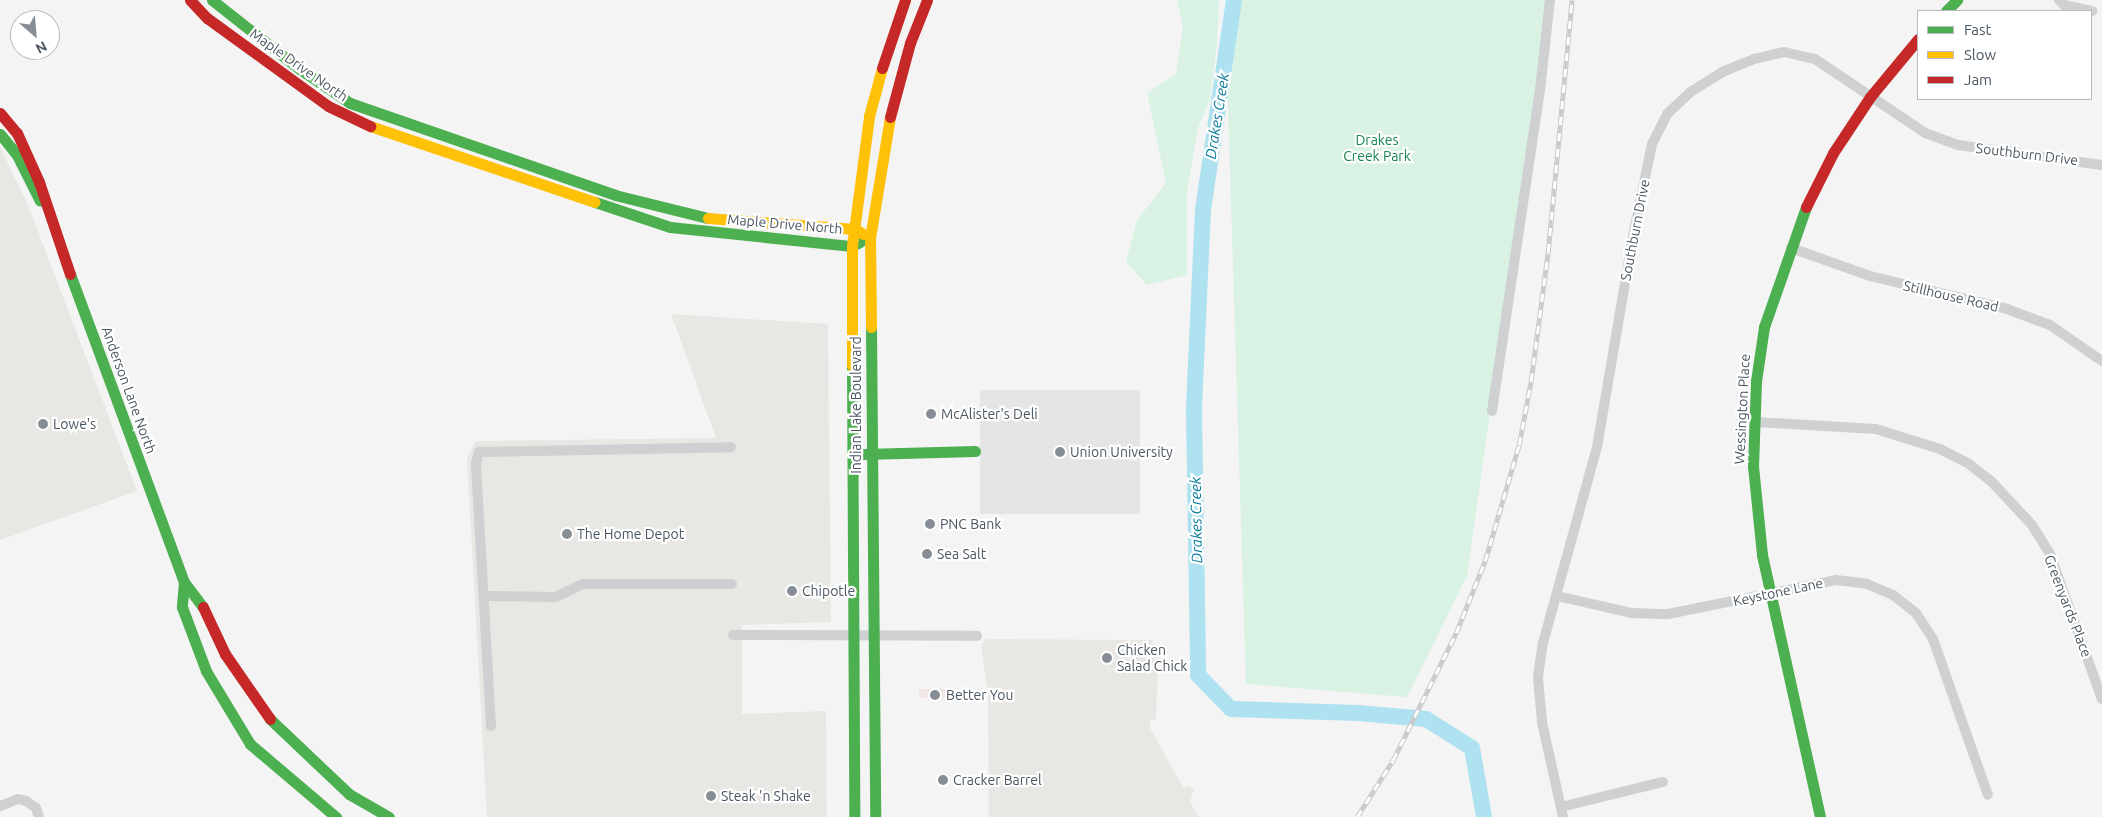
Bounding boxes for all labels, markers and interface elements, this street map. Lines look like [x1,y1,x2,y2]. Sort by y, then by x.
north arrow [10,10,60,60]
legend [1917,10,2092,100]
text: Fast [1964,21,1991,38]
street label: Maple Drive North [247,25,351,105]
text: N [33,38,50,57]
text: Slow [1964,46,1996,63]
text: Jam [1964,71,1992,88]
water label: Drakes Creek [1201,72,1233,160]
park label: Drakes Creek Park [1343,132,1411,164]
street label: Southburn Drive [1975,139,2079,169]
street label: Southburn Drive [1617,178,1653,282]
street label: Maple Drive North [727,211,843,237]
street label: Stillhouse Road [1902,277,2000,315]
street label: Anderson Lane North [98,324,160,456]
street label: Indian Lake Boulevard [848,336,864,474]
street label: Wessington Place [1731,353,1753,465]
place label: McAlister's Deli [941,406,1038,422]
marker: McAlister's Deli [925,408,937,420]
place label: Lowe's [53,416,96,432]
marker: Lowe's [37,418,49,430]
place label: Union University [1070,444,1173,460]
marker: Union University [1054,446,1066,458]
water label: Drakes Creek [1186,476,1206,564]
place label: PNC Bank [940,516,1001,532]
marker: PNC Bank [924,518,936,530]
place label: The Home Depot [577,526,684,542]
marker: The Home Depot [561,528,573,540]
place label: Sea Salt [937,546,986,562]
marker: Sea Salt [921,548,933,560]
street label: Greenyards Place [2041,553,2095,659]
street label: Keystone Lane [1731,574,1825,610]
place label: Chipotle [802,583,855,599]
marker: Chipotle [786,585,798,597]
place label: Chicken Salad Chick [1117,642,1187,674]
marker: Chicken Salad Chick [1101,652,1113,664]
place label: Better You [946,687,1014,703]
marker: Better You [928,688,942,702]
place label: Cracker Barrel [953,772,1042,788]
marker: Cracker Barrel [937,774,949,786]
place label: Steak 'n Shake [721,788,811,804]
marker: Steak 'n Shake [705,790,717,802]

